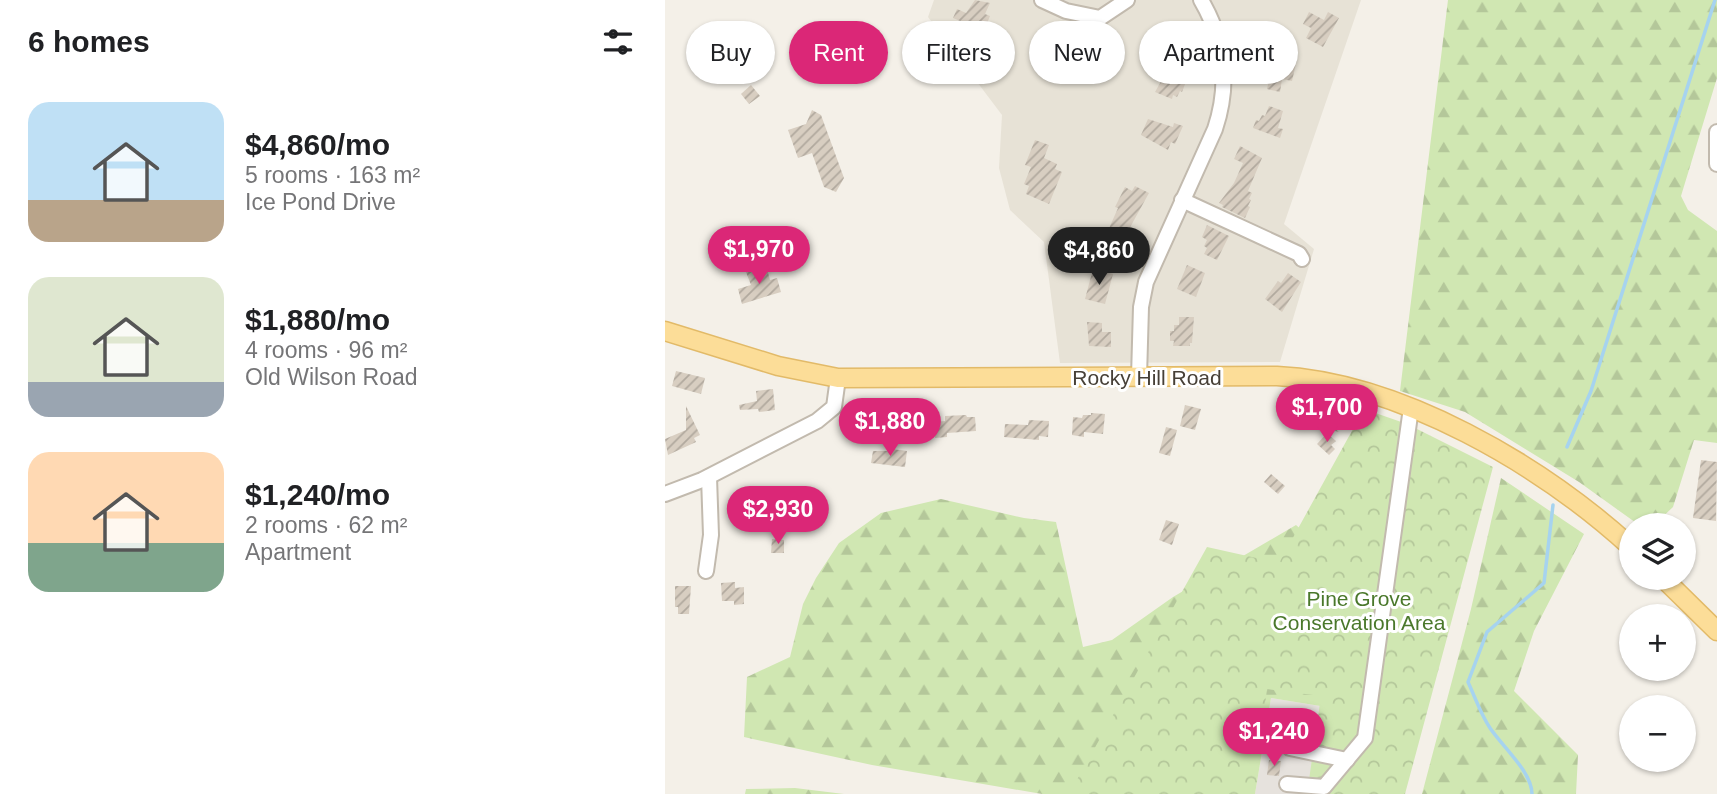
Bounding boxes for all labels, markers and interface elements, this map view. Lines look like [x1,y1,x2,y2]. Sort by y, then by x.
chip: Buy [686,21,775,84]
chip: Rent [789,21,888,84]
chip: Filters [902,21,1015,84]
chip: New [1029,21,1125,84]
chip: Apartment [1139,21,1298,84]
icon: filters [599,23,637,61]
text: 6 homes [28,25,150,58]
text: $4,860/mo [245,128,390,161]
icon: home [84,130,168,214]
text: 5 rooms · 163 m² [245,162,420,188]
text: Ice Pond Drive [245,189,396,215]
pin: $1,970 [702,226,816,286]
pin: $4,860 [1042,228,1156,287]
text: $1,970 [724,236,794,262]
text: $4,860 [1064,237,1134,263]
text: $1,880/mo [245,303,390,336]
icon: home [84,305,168,389]
text: 4 rooms · 96 m² [245,337,407,363]
text: Old Wilson Road [245,364,418,390]
street label: Rocky Hill Road [1072,366,1222,389]
pin: $1,700 [1270,384,1384,444]
text: $1,700 [1292,394,1362,420]
pin: $1,880 [833,398,947,458]
text: $1,880 [855,408,925,434]
text: $1,240/mo [245,478,390,511]
icon: home [84,480,168,564]
pin: $2,930 [721,486,835,546]
text: $2,930 [743,496,813,522]
text: 2 rooms · 62 m² [245,512,407,538]
map controls [1619,513,1696,772]
button: layers [1619,513,1696,590]
text: Apartment [245,539,351,565]
park label: Pine Grove Conservation Area [1273,587,1446,634]
button: + [1619,604,1696,681]
button: − [1619,695,1696,772]
pin: $1,240 [1217,708,1331,768]
text: $1,240 [1239,718,1309,744]

